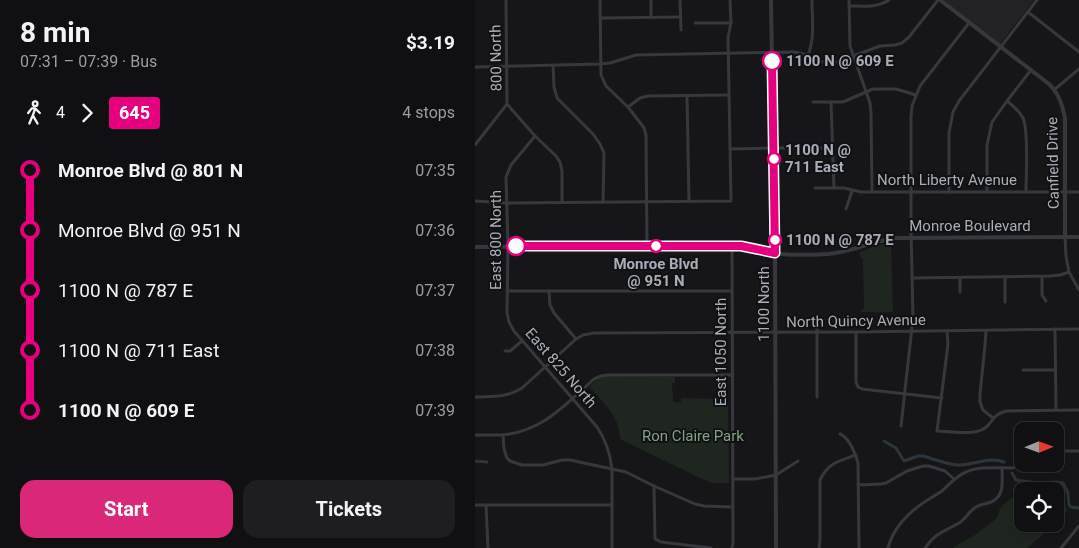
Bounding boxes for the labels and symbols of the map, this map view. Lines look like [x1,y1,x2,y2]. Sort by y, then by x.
street label: 800 North [486,24,506,92]
marker: 1100 N @ 609 E [762,51,782,71]
place label: 1100 N @ 609 E [786,52,894,70]
street label: Canfield Drive [1043,117,1063,209]
place label: 1100 N @ 711 East [785,141,851,176]
marker: 1100 N @ 711 East [767,152,781,166]
street label: North Liberty Avenue [877,171,1017,189]
street label: East 800 North [487,190,505,290]
street label: Monroe Boulevard [909,217,1031,235]
place label: 1100 N @ 787 E [786,231,894,249]
marker: 1100 N @ 787 E [768,233,782,247]
unlabelled marker [506,236,526,256]
marker: Monroe Blvd @ 951 N [649,239,663,253]
place label: Monroe Blvd @ 951 N [613,255,699,290]
street label: 1100 North [755,266,773,342]
street label: East 1050 North [712,298,730,406]
street label: North Quincy Avenue [786,311,926,331]
street label: East 825 North [521,324,601,412]
north arrow [1014,422,1064,472]
park label: Ron Claire Park [642,427,744,445]

